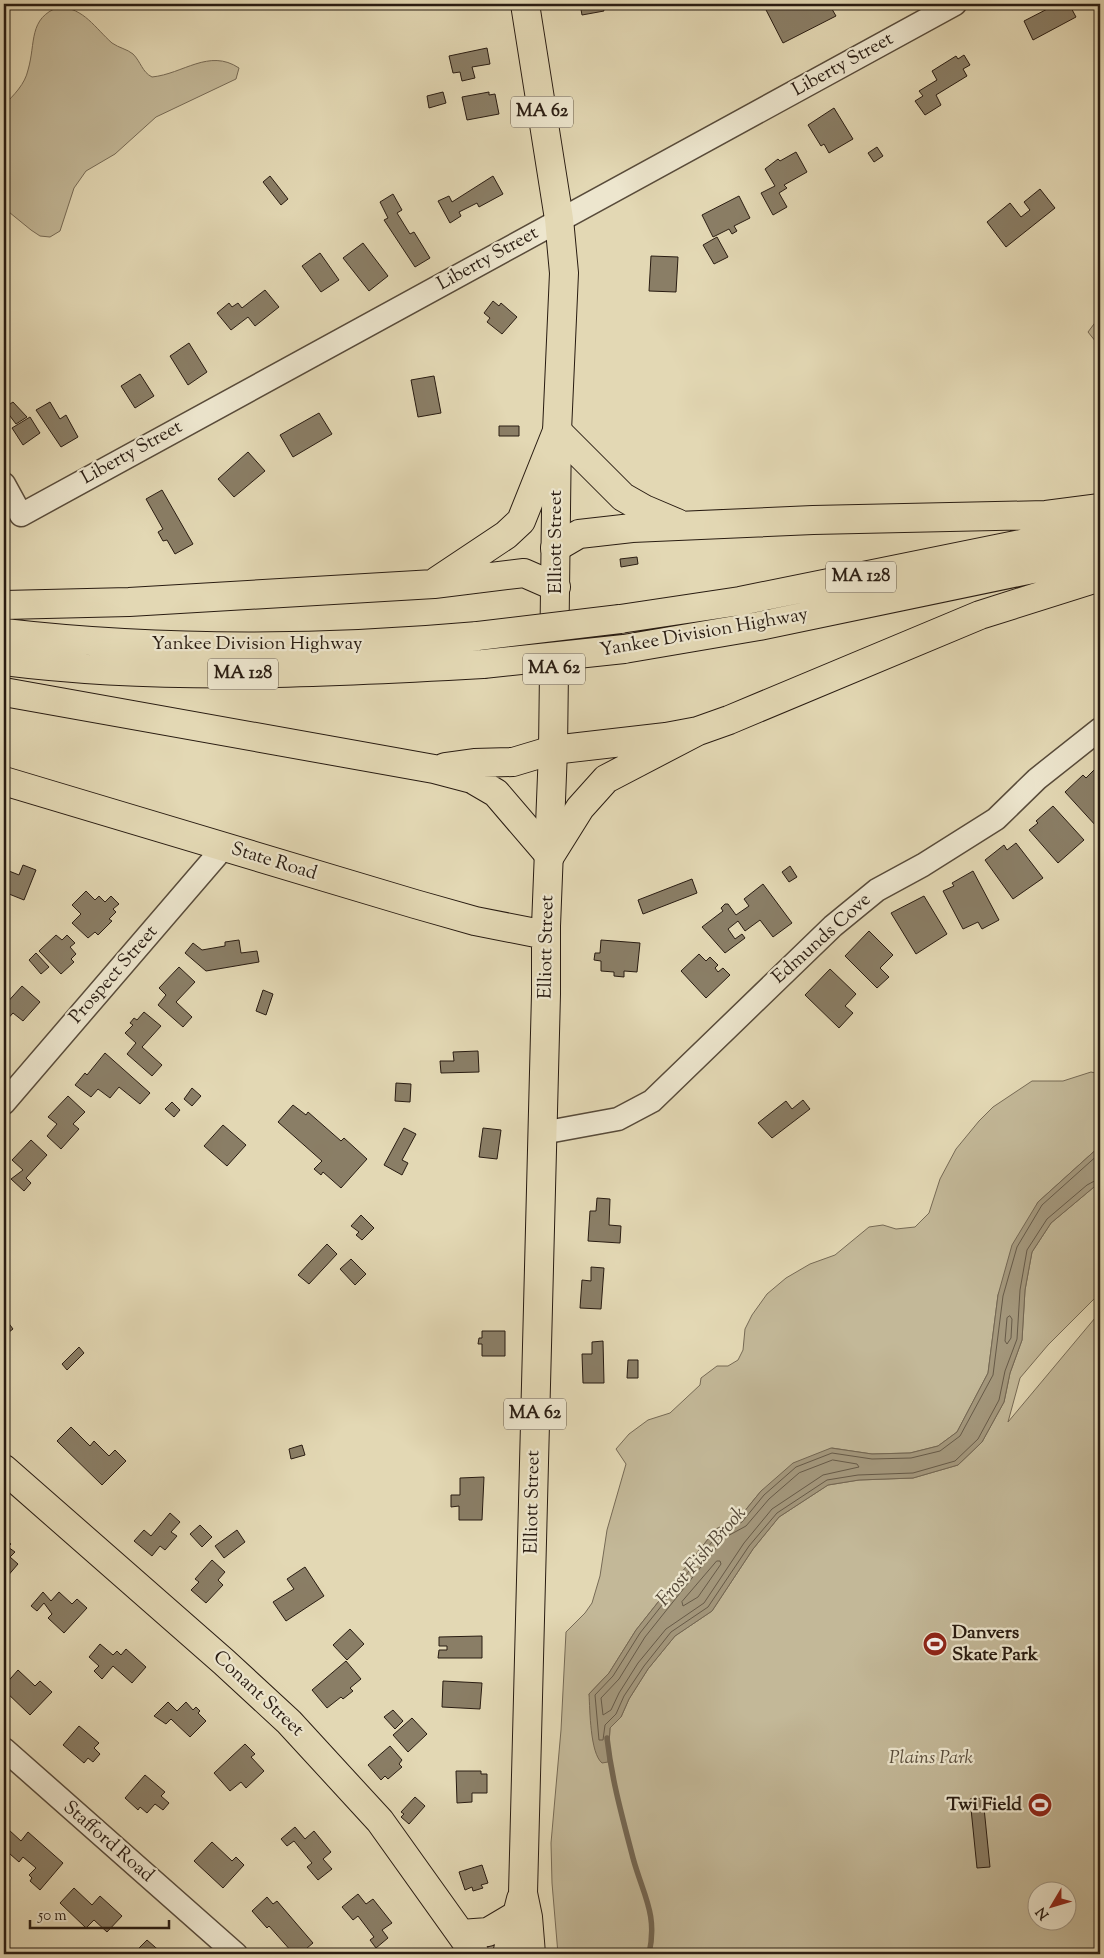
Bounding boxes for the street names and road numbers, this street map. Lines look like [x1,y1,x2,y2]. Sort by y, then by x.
street label: Liberty Street [787,26,899,104]
road number: MA 62 [511,96,573,128]
street label: Liberty Street [432,220,544,298]
street label: Liberty Street [76,414,188,492]
street label: Elliott Street [543,490,570,594]
road number: MA 128 [826,562,896,592]
street label: Yankee Division Highway [598,601,811,665]
street label: Yankee Division Highway [152,631,363,658]
road number: MA 62 [523,654,585,684]
road number: MA 128 [208,659,278,690]
street label: State Road [228,836,321,888]
street label: Edmunds Cove [767,887,878,991]
street label: Elliott Street [533,894,561,999]
street label: Prospect Street [63,919,165,1030]
road number: MA 62 [504,1398,566,1430]
street label: Elliott Street [519,1449,547,1554]
street label: Conant Street [206,1645,310,1744]
street label: Stafford Road [57,1795,160,1889]

